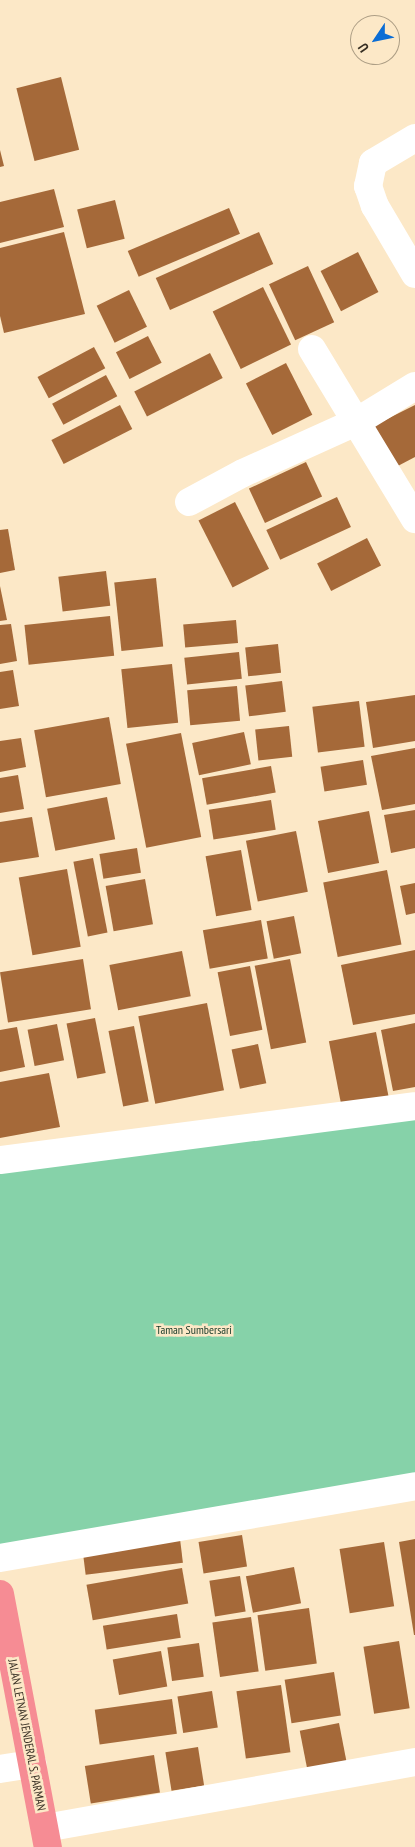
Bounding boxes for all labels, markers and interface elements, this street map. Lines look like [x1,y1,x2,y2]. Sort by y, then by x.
north arrow [350,15,400,65]
text: U [354,40,373,56]
park label: Taman Sumbersari [156,1323,232,1337]
street label: JALAN LETNAN JENDERAL S. PARMAN [5,1657,49,1813]

